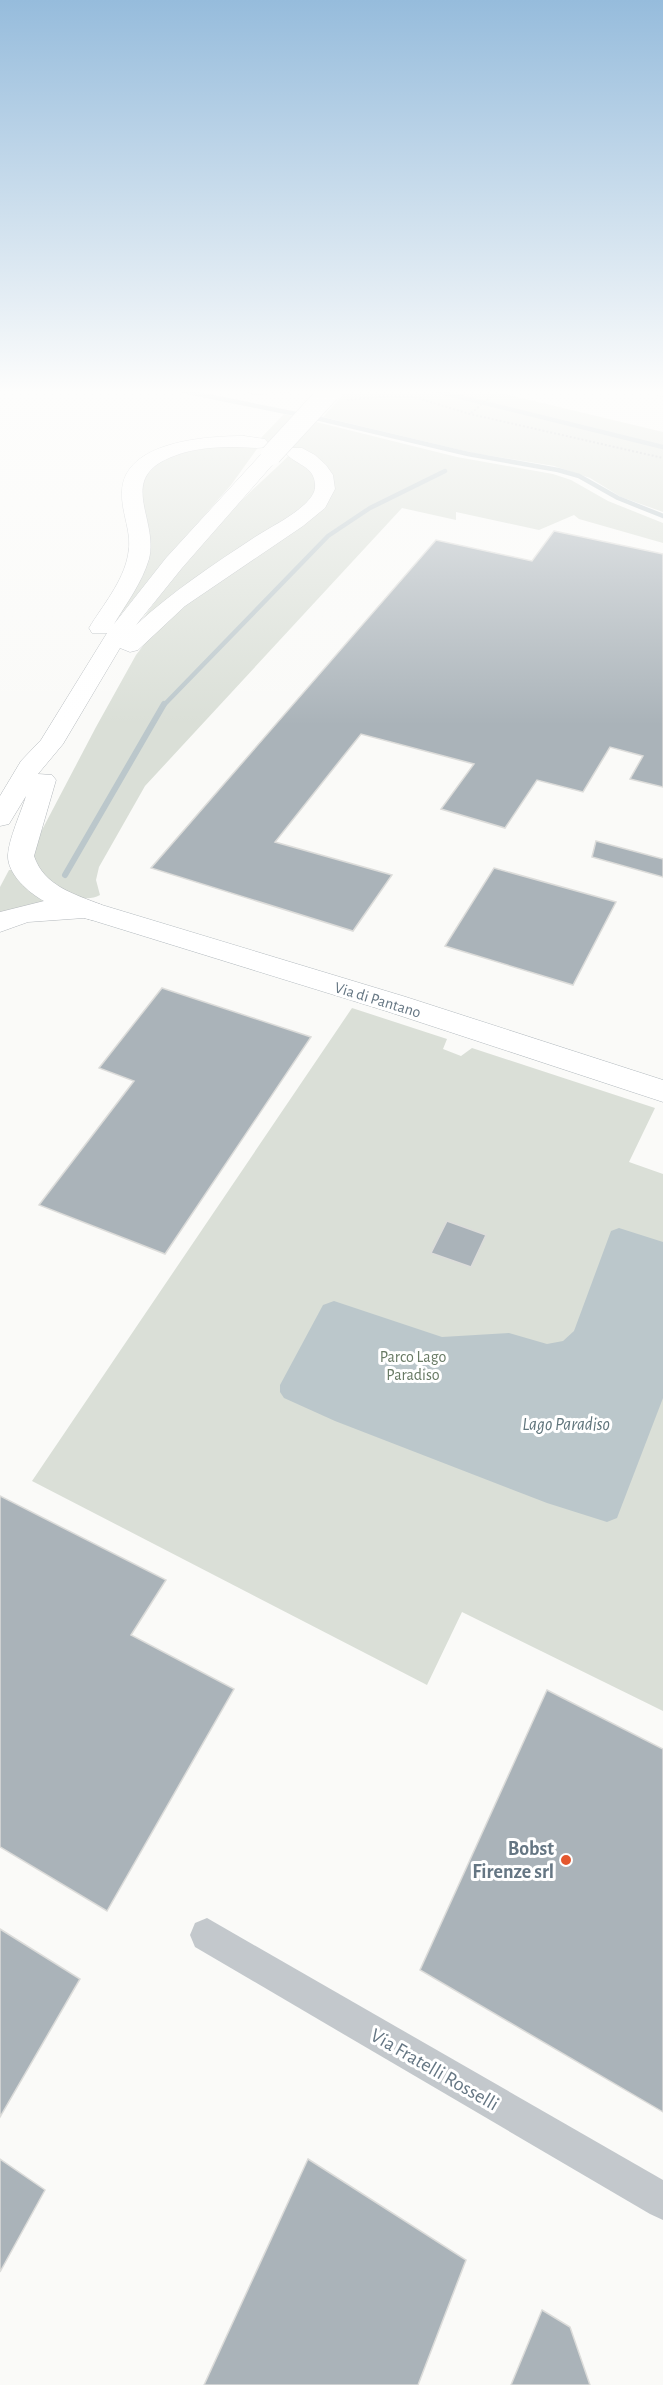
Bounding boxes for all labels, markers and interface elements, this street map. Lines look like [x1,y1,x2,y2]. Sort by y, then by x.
street label: Via di Pantano [333,979,423,1021]
park label: Parco Lago Paradiso [380,1349,446,1383]
water label: Lago Paradiso [522,1416,610,1434]
place label: Bobst Firenze srl [472,1839,554,1882]
marker: Bobst Firenze srl [559,1853,573,1867]
street label: Via Fratelli Rosselli [367,2025,502,2115]

